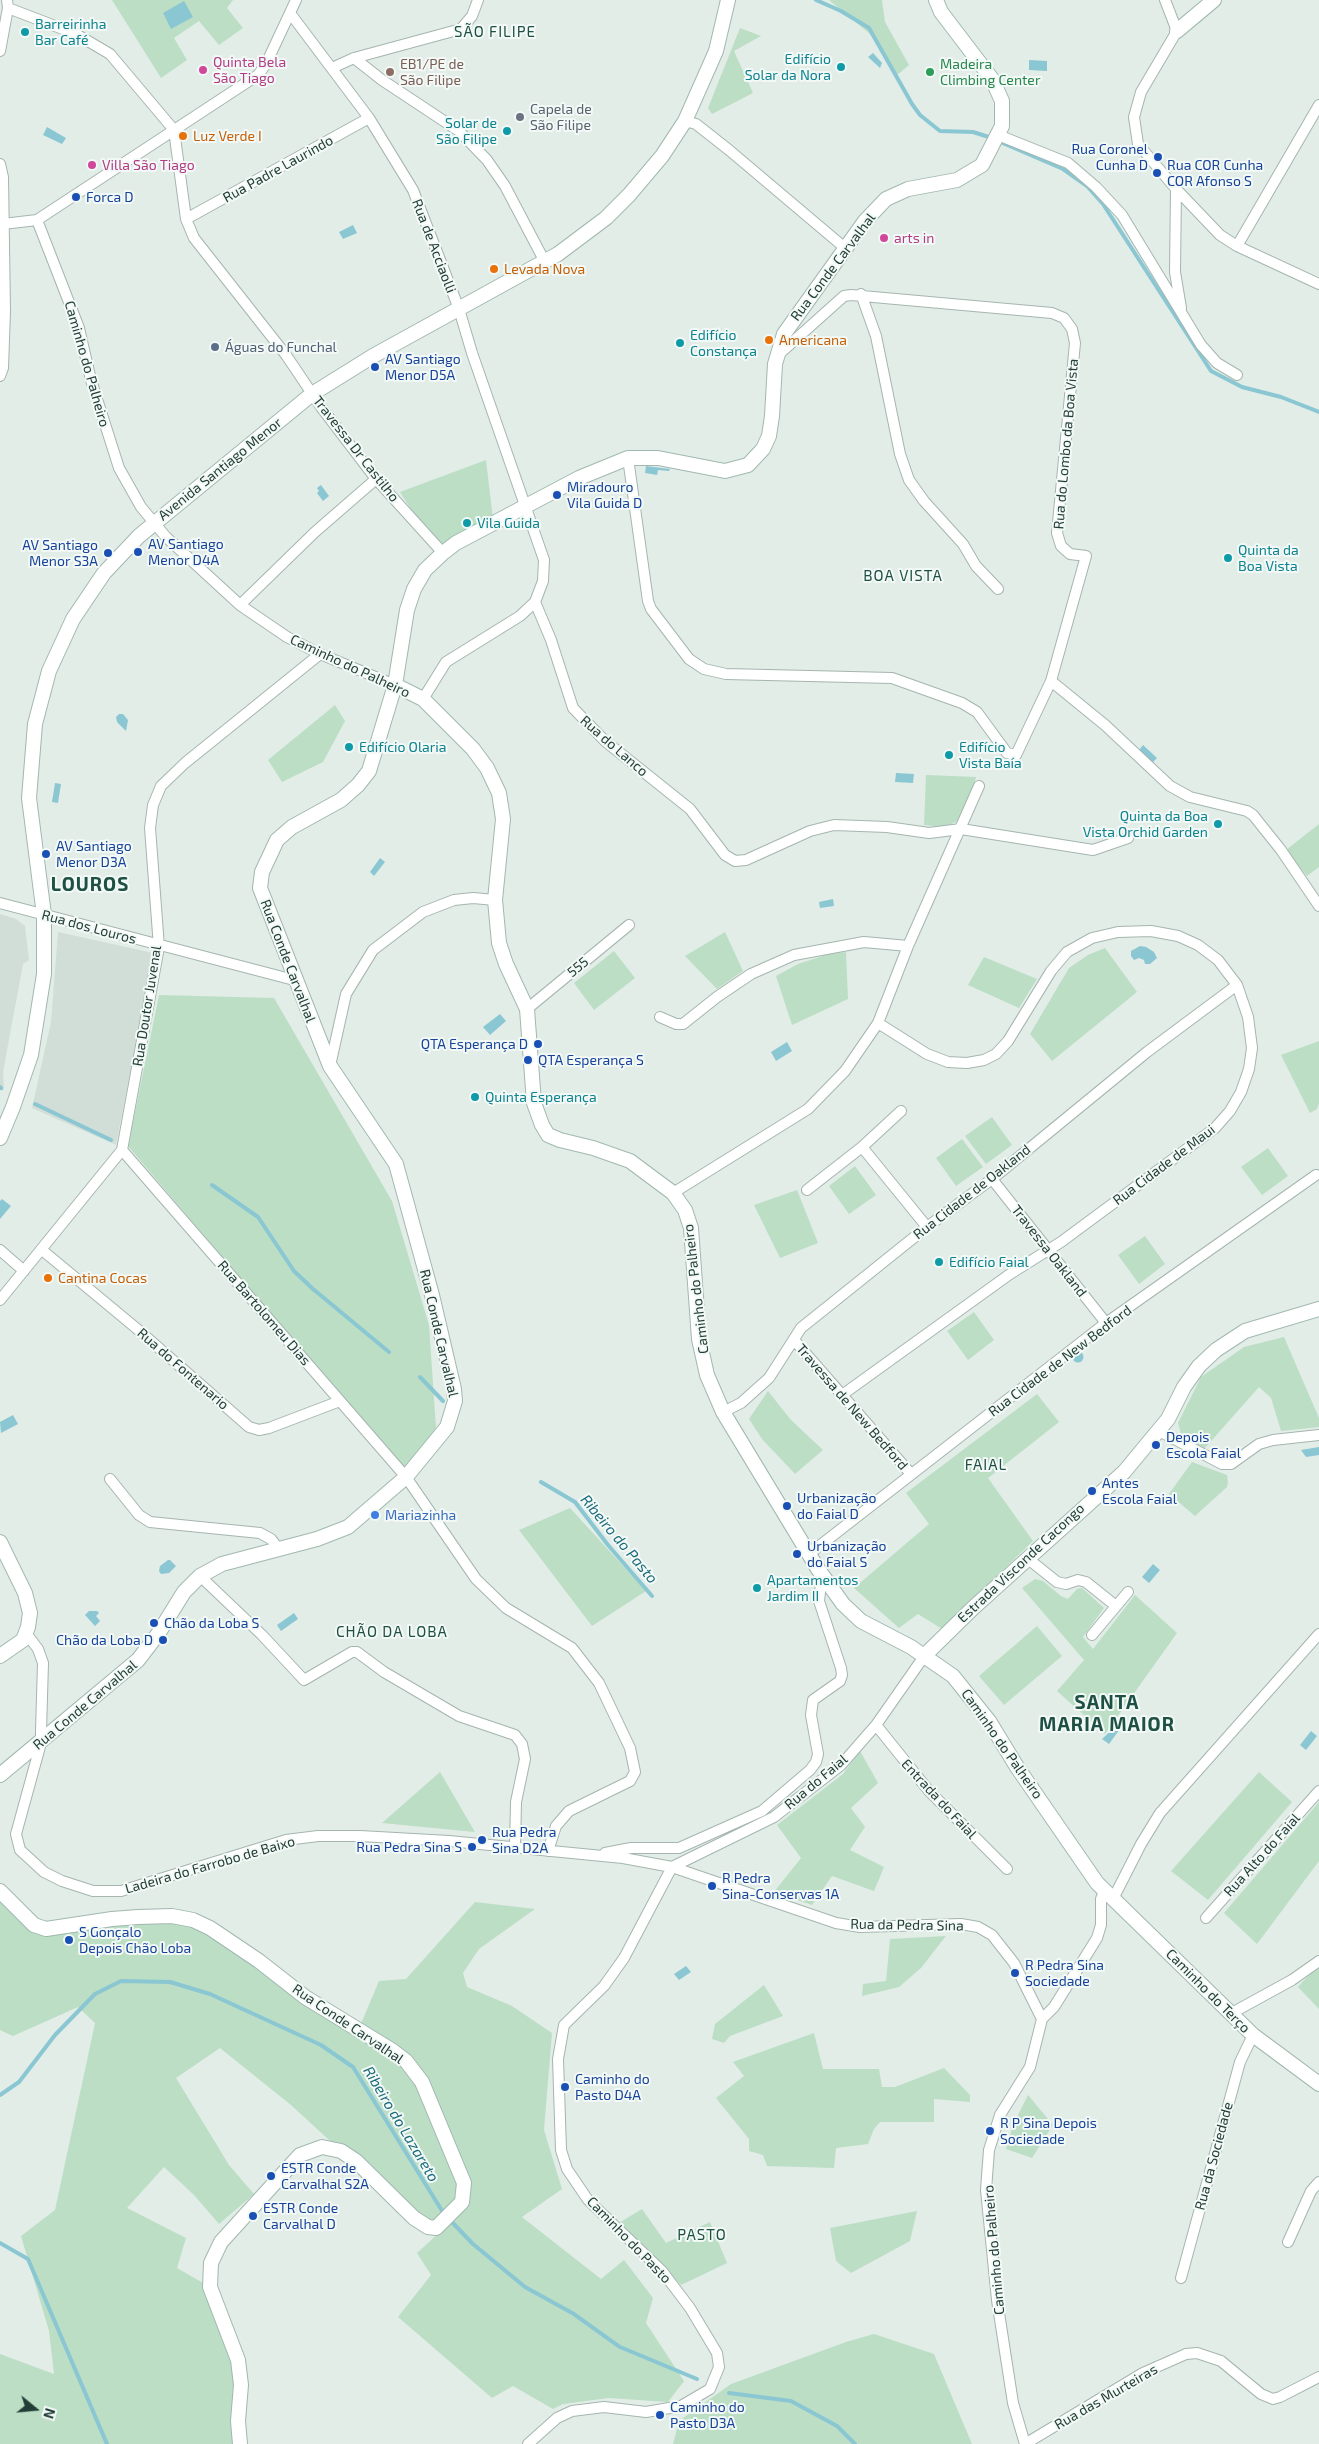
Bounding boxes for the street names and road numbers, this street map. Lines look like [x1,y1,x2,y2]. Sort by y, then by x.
street label: Rua Padre Laurindo [220,132,336,206]
street label: Rua de Acciaolli [408,197,460,295]
street label: Rua Conde Carvalhal [787,210,879,324]
street label: Caminho do Palheiro [61,299,113,429]
street label: Rua do Lombo da Boa Vista [1050,358,1082,530]
street label: Travessa Dr Castilho [309,393,403,505]
street label: Avenida Santiago Menor [155,414,285,524]
street label: Caminho do Palheiro [287,631,413,701]
street label: Rua do Lanco [577,712,651,780]
street label: Rua Conde Carvalhal [257,897,319,1025]
street label: Rua dos Louros [40,906,138,948]
street label: Rua Doutor Juvenal [129,944,165,1068]
street label: 555 [564,953,592,981]
street label: Rua Cidade de Maui [1110,1121,1218,1209]
street label: Rua Cidade de Oakland [910,1141,1034,1243]
street label: Travessa Oakland [1008,1202,1090,1300]
street label: Caminho do Palheiro [680,1223,712,1355]
street label: Rua Bartolomeu Dias [214,1257,314,1369]
street label: Rua Conde Carvalhal [416,1267,462,1399]
street label: Rua Cidade de New Bedford [985,1302,1135,1420]
street label: Rua do Fontenario [134,1325,232,1413]
street label: Travessa de New Bedford [793,1341,911,1473]
street label: Estrada Visconde Cacongo [954,1500,1088,1626]
street label: Rua Conde Carvalhal [30,1657,140,1753]
street label: Caminho do Palheiro [958,1686,1046,1802]
street label: Rua do Faial [781,1751,851,1813]
street label: Entrada do Faial [898,1756,980,1842]
street label: Rua Alto do Faial [1220,1810,1304,1900]
street label: Ladeira do Farrobo de Baixo [123,1833,297,1897]
street label: Rua da Pedra Sina [850,1916,964,1934]
street label: Caminho do Terço [1162,1945,1254,2037]
street label: Rua Conde Carvalhal [289,1981,407,2067]
street label: Rua da Sociedade [1192,2100,1236,2212]
street label: Caminho do Palheiro [980,2184,1008,2316]
street label: Caminho do Pasto [583,2193,675,2287]
street label: Rua das Murteiras [1052,2361,1160,2433]

